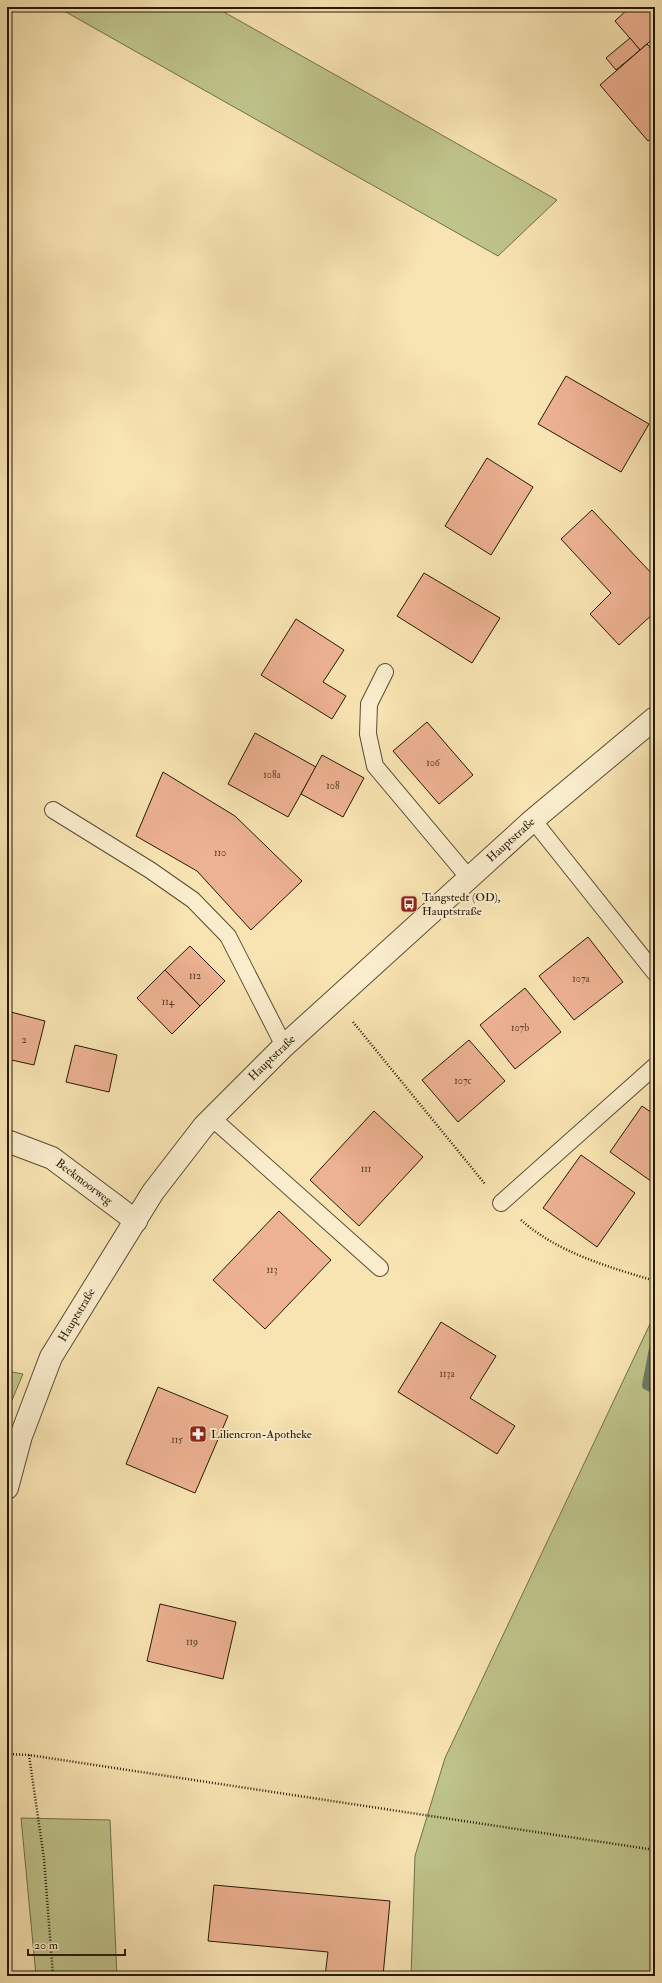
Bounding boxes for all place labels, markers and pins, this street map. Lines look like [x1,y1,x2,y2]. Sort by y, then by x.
place label: Tangstedt (OD), Hauptstraße [422,890,501,919]
bus stop icon: Tangstedt (OD), Hauptstraße [399,894,419,914]
pharmacy icon: Liliencron-Apotheke [188,1424,208,1444]
place label: Liliencron-Apotheke [211,1427,312,1442]

